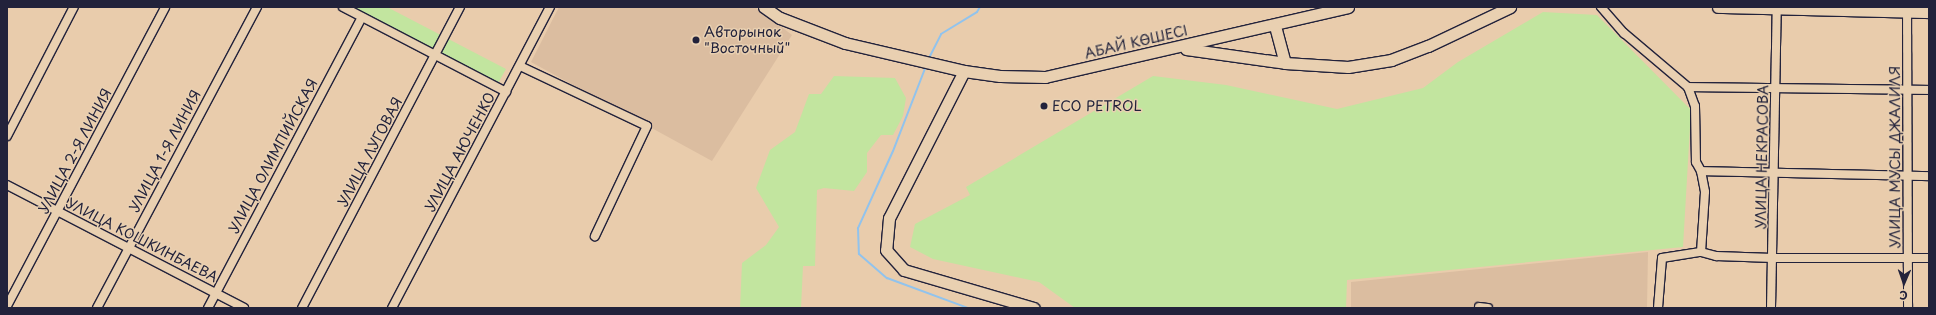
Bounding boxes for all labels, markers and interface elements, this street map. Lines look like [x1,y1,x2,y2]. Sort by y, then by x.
street label: АБАЙ КӨШЕСІ [1083,22,1189,62]
place label: Авторынок "Восточный" [704,24,790,56]
marker: Авторынок "Восточный" [691,35,701,45]
street label: УЛИЦА МУСЫ ДЖАЛИЛЯ [1887,65,1903,249]
street label: УЛИЦА ОЛИМПИЙСКАЯ [225,76,321,236]
street label: УЛИЦА НЕКРАСОВА [1752,84,1772,230]
street label: УЛИЦА 2-Я ЛИНИЯ [35,85,115,217]
street label: УЛИЦА 1-Я ЛИНИЯ [126,87,204,215]
street label: УЛИЦА АЮЧЕНКО [421,89,499,215]
street label: УЛИЦА ЛУГОВАЯ [334,94,406,210]
place label: ECO PETROL [1052,98,1142,114]
marker: ECO PETROL [1039,101,1049,111]
street label: УЛИЦА КОШКИНБАЕВА [63,194,221,286]
north arrow [1884,263,1924,303]
text: С [1899,287,1908,304]

